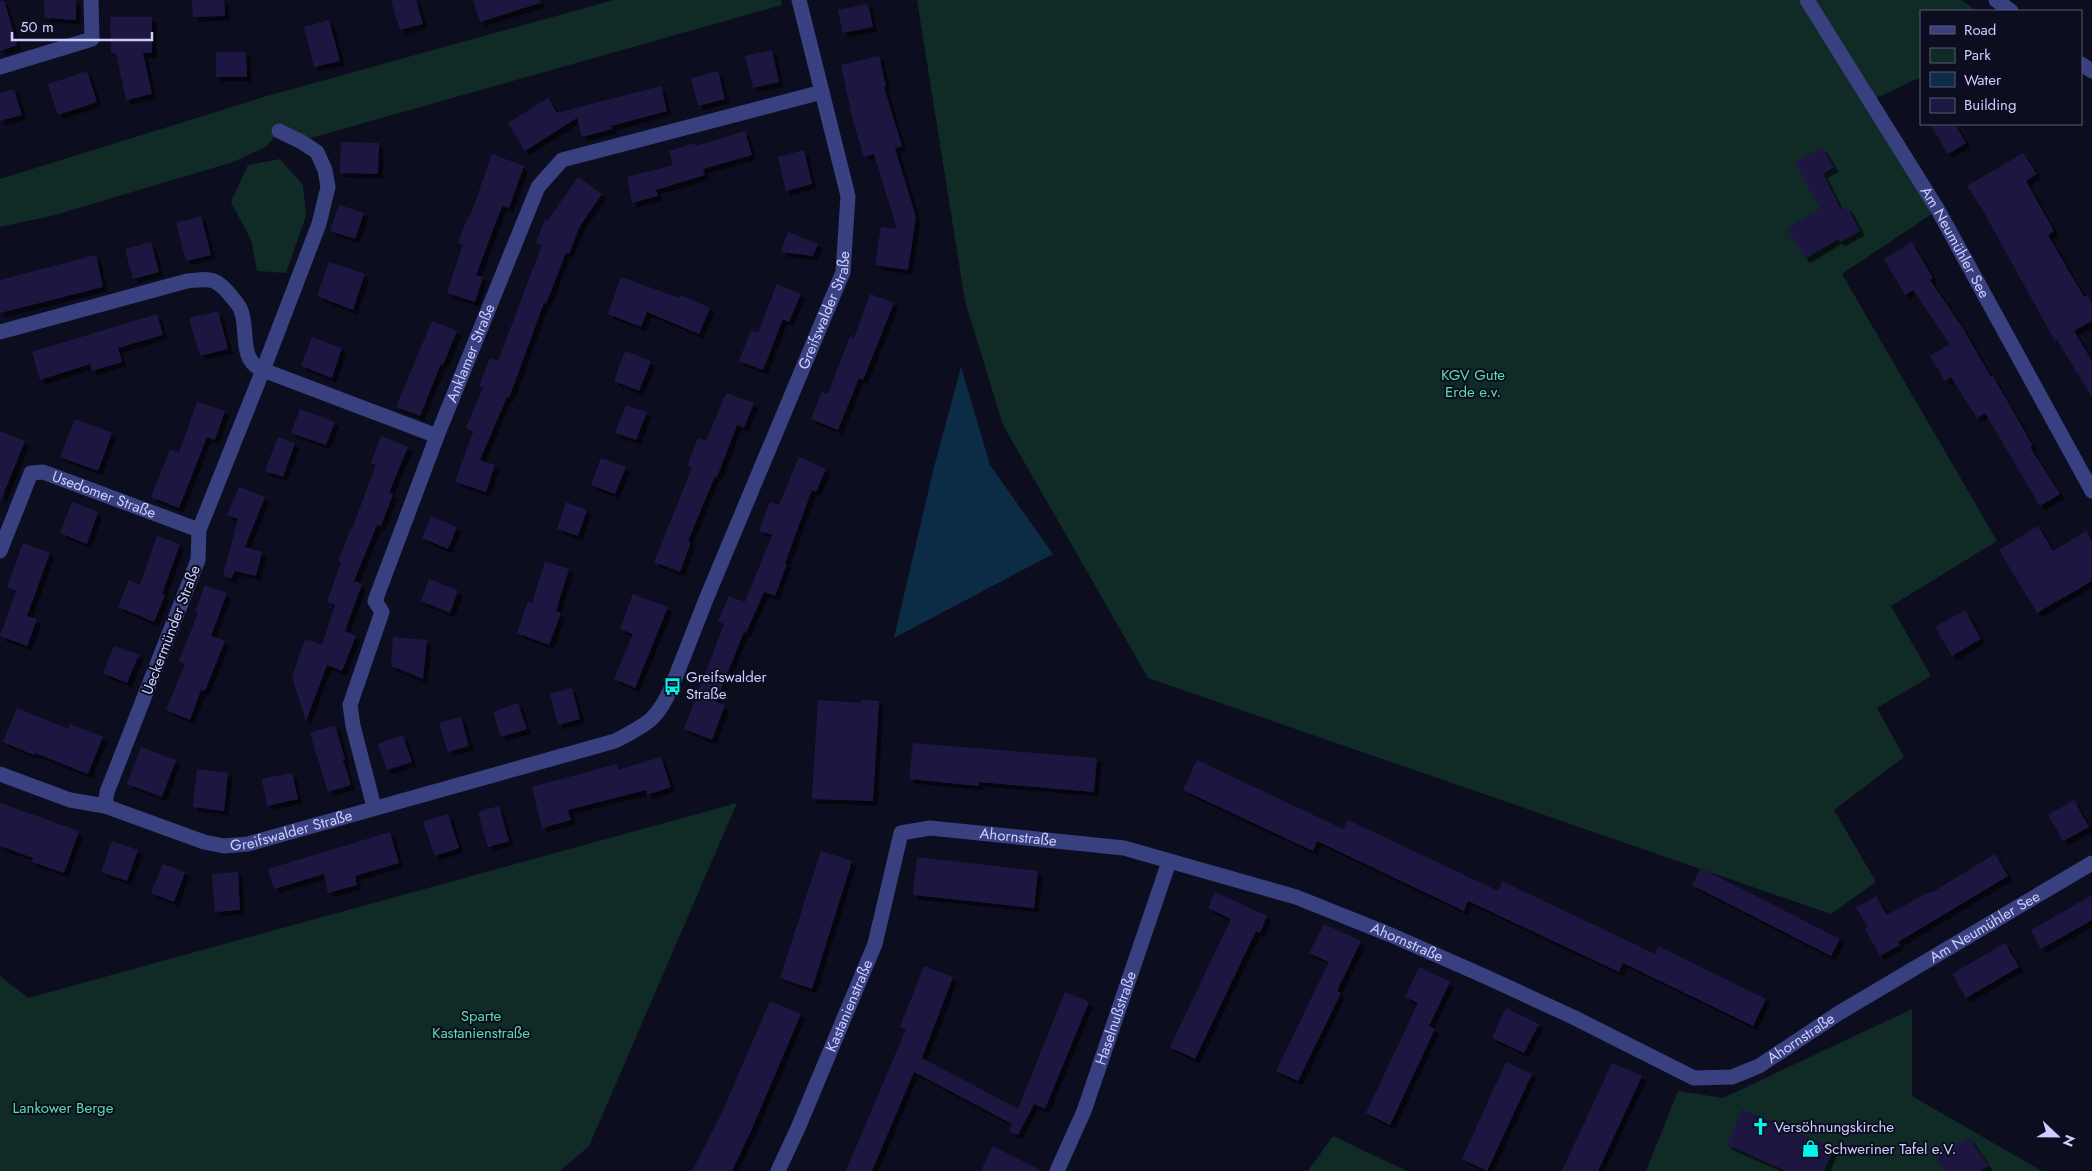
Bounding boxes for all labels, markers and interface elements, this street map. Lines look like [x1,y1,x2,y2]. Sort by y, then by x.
scale bar [12,10,152,42]
legend [1920,10,2082,125]
text: 50 m [20,16,54,38]
text: Road [1964,19,1996,41]
text: Park [1964,44,1991,66]
text: Water [1964,69,2002,91]
text: Building [1964,94,2016,116]
street label: Am Neumühler See [1915,182,1995,303]
street label: Greifswalder Straße [792,250,855,373]
street label: Anklamer Straße [441,300,501,406]
park label: KGV Gute Erde e.v. [1441,364,1505,403]
street label: Usedomer Straße [49,465,159,524]
street label: Ueckermünder Straße [136,562,206,698]
place label: Greifswalder Straße [686,666,768,705]
bus stop icon: Greifswalder Straße [662,676,682,696]
street label: Greifswalder Straße [229,804,355,856]
street label: Ahornstraße [979,822,1058,852]
street label: Am Neumühler See [1925,885,2044,968]
street label: Ahornstraße [1367,917,1447,968]
street label: Kastanienstraße [820,956,878,1055]
street label: Haselnußstraße [1090,968,1142,1068]
park label: Sparte Kastanienstraße [432,1005,530,1044]
street label: Ahornstraße [1763,1008,1839,1069]
park label: Lankower Berge [13,1097,114,1119]
north arrow [2032,1111,2082,1161]
place label: Versöhnungskirche [1774,1116,1894,1138]
church icon: Versöhnungskirche [1750,1117,1770,1137]
text: N [2058,1132,2080,1150]
place label: Schweriner Tafel e.V. [1824,1138,1956,1160]
shop icon: Schweriner Tafel e.V. [1800,1139,1820,1159]

